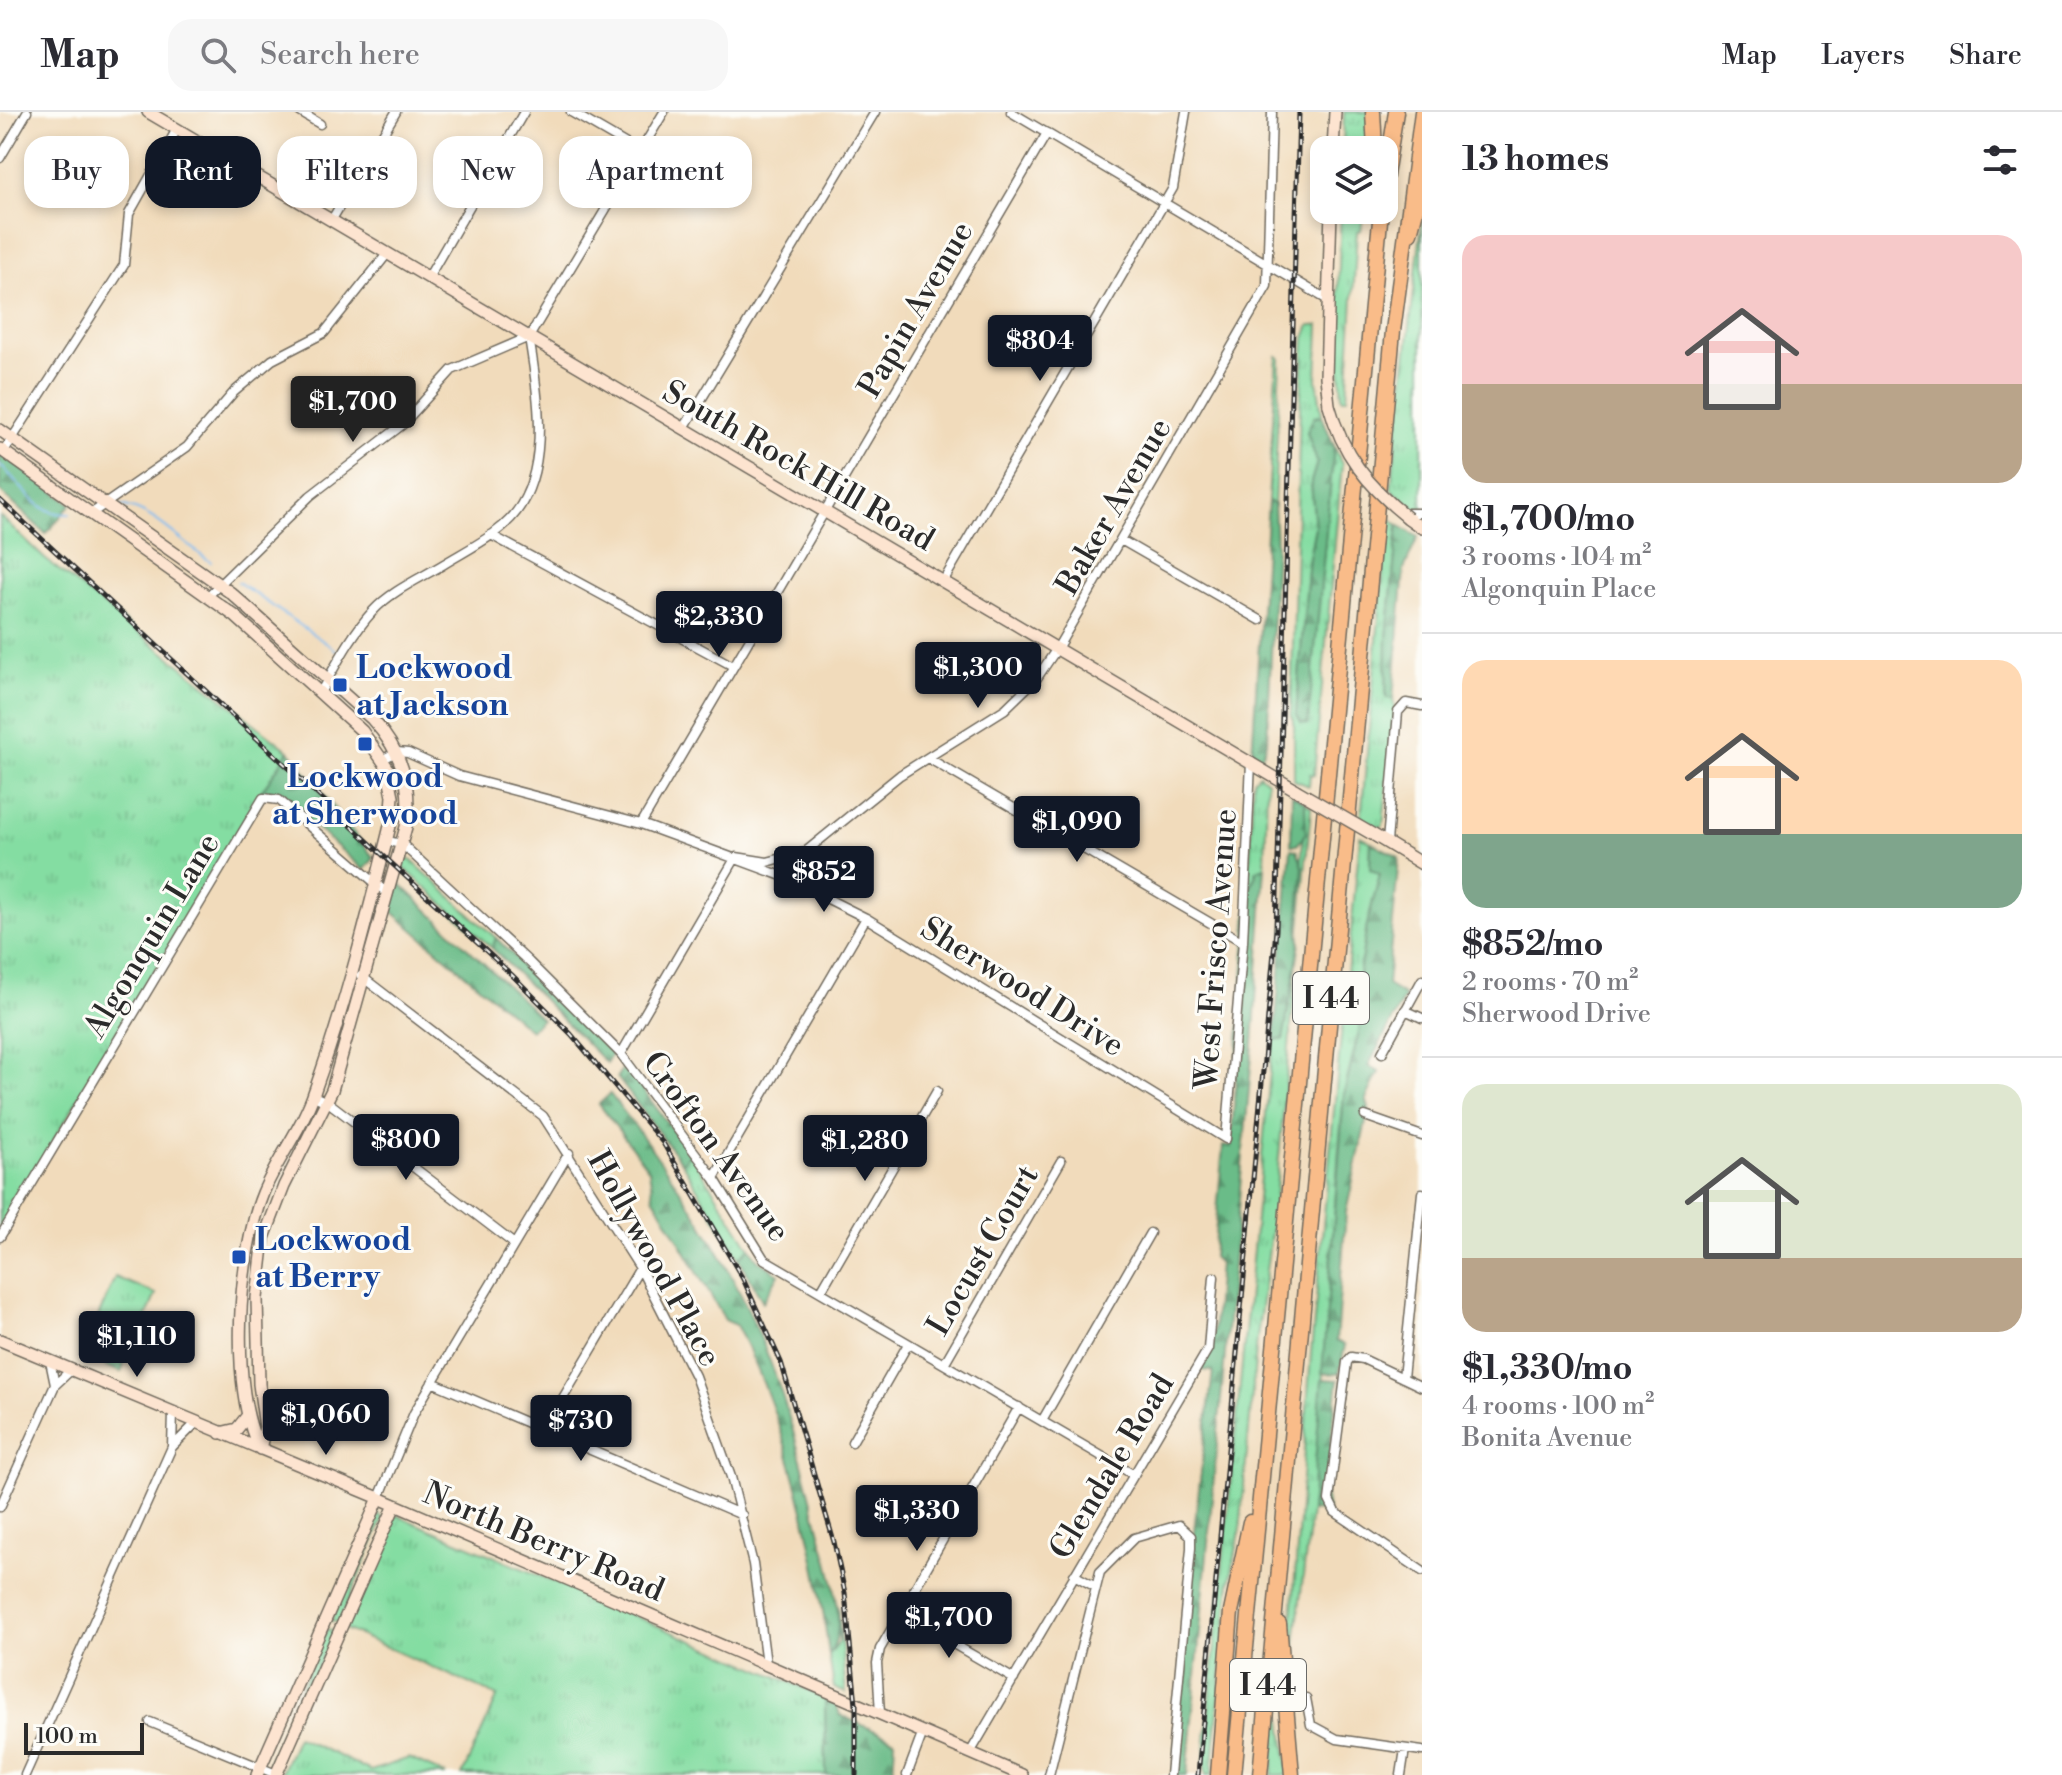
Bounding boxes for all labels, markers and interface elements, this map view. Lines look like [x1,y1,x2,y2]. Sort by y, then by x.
search box [168,19,728,91]
text: Map [40,32,120,79]
icon: search [196,33,240,77]
text: Search here [260,36,420,74]
text: Map [1722,38,1777,73]
text: Layers [1821,38,1905,73]
text: Share [1949,38,2022,73]
chip: Buy [24,136,129,208]
chip: Rent [145,136,261,208]
chip: Filters [277,136,417,208]
chip: New [433,136,543,208]
chip: Apartment [559,136,752,208]
map controls [1310,136,1398,224]
button: layers [1310,136,1398,224]
icon: filters [1978,138,2022,182]
text: 13 homes [1462,139,1609,181]
street label: Papin Avenue [849,214,982,405]
icon: home [1670,287,1814,431]
pin: $804 [993,315,1087,383]
text: $804 [1006,325,1074,357]
street label: South Rock Hill Road [655,372,942,560]
pin: $1,700 [288,376,418,444]
text: $1,700 [309,386,397,418]
street label: Baker Avenue [1047,411,1180,603]
text: $1,700/mo [1462,499,1635,541]
text: 3 rooms · 104 m² [1462,541,1651,573]
text: Algonquin Place [1462,573,1656,605]
pin: $2,330 [654,591,784,659]
text: $2,330 [674,601,764,633]
pin: $1,300 [913,642,1043,710]
place label: Lockwood at Jackson [356,648,512,725]
text: $1,300 [933,652,1023,684]
marker: Lockwood at Jackson [331,676,349,694]
icon: home [1670,712,1814,856]
marker: Lockwood at Sherwood [356,735,374,753]
place label: Lockwood at Sherwood [272,757,458,834]
pin: $1,090 [1012,796,1142,864]
text: $1,090 [1032,806,1122,838]
street label: West Frisco Avenue [1186,807,1246,1092]
street label: Algonquin Lane [74,826,229,1046]
pin: $852 [777,846,871,914]
text: $852 [792,856,856,888]
street label: Sherwood Drive [913,908,1132,1065]
text: $852/mo [1462,924,1604,966]
text: 2 rooms · 70 m² [1462,966,1638,998]
road number: I 44 [1293,972,1369,1024]
text: Sherwood Drive [1462,998,1651,1030]
street label: Crofton Avenue [634,1044,799,1250]
pin: $800 [359,1114,453,1182]
pin: $1,280 [800,1115,930,1183]
text: $800 [371,1124,441,1156]
text: $1,280 [821,1125,909,1157]
icon: home [1670,1136,1814,1280]
street label: Hollywood Place [578,1144,730,1373]
street label: Locust Court [918,1158,1048,1343]
place label: Lockwood at Berry [255,1220,411,1297]
marker: Lockwood at Berry [230,1248,248,1266]
pin: $1,110 [72,1311,202,1379]
text: $1,110 [97,1321,177,1353]
text: $1,330/mo [1462,1348,1632,1390]
street label: Glendale Road [1041,1367,1183,1566]
pin: $1,060 [261,1389,391,1457]
text: 4 rooms · 100 m² [1462,1390,1654,1422]
pin: $730 [534,1395,628,1463]
text: $1,060 [281,1399,371,1431]
text: $730 [548,1405,614,1437]
text: Bonita Avenue [1462,1422,1632,1454]
street label: North Berry Road [417,1473,670,1611]
pin: $1,330 [852,1485,982,1553]
text: $1,330 [874,1495,960,1527]
pin: $1,700 [884,1592,1014,1660]
text: $1,700 [905,1602,993,1634]
road number: I 44 [1230,1659,1306,1711]
scale bar [24,1719,144,1755]
text: 100 m [36,1723,98,1750]

